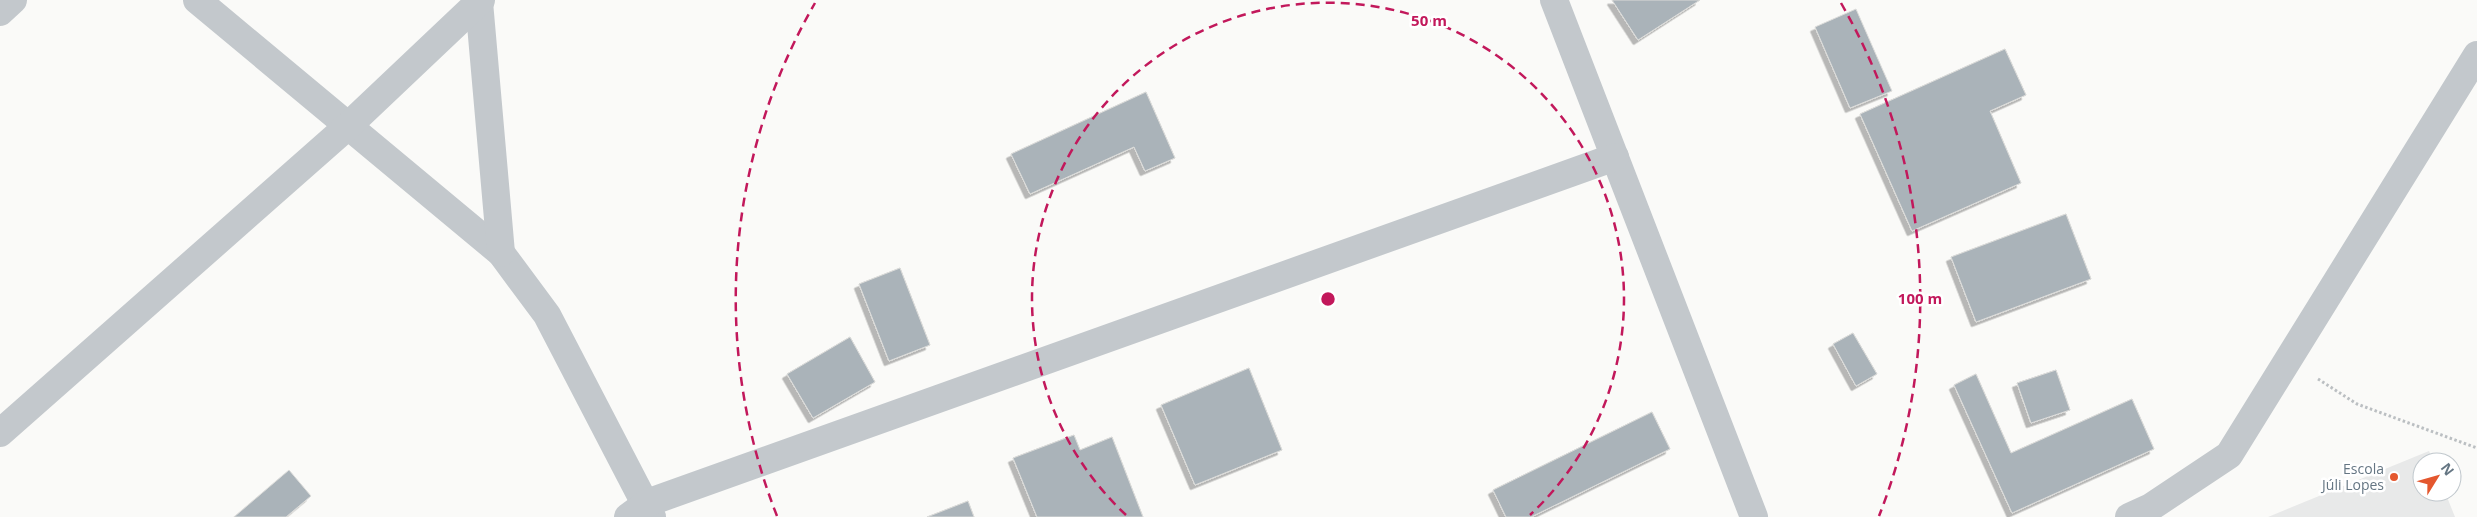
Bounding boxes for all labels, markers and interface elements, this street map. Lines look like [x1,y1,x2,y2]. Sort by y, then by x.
text: 50 m [1411,10,1447,30]
text: 100 m [1898,288,1942,308]
centre of rings [1319,290,1337,308]
north arrow [2412,452,2462,502]
place label: Escola Júli Lopes [2320,459,2384,494]
text: N [2437,459,2459,479]
marker: Escola Júli Lopes [2388,471,2400,483]

